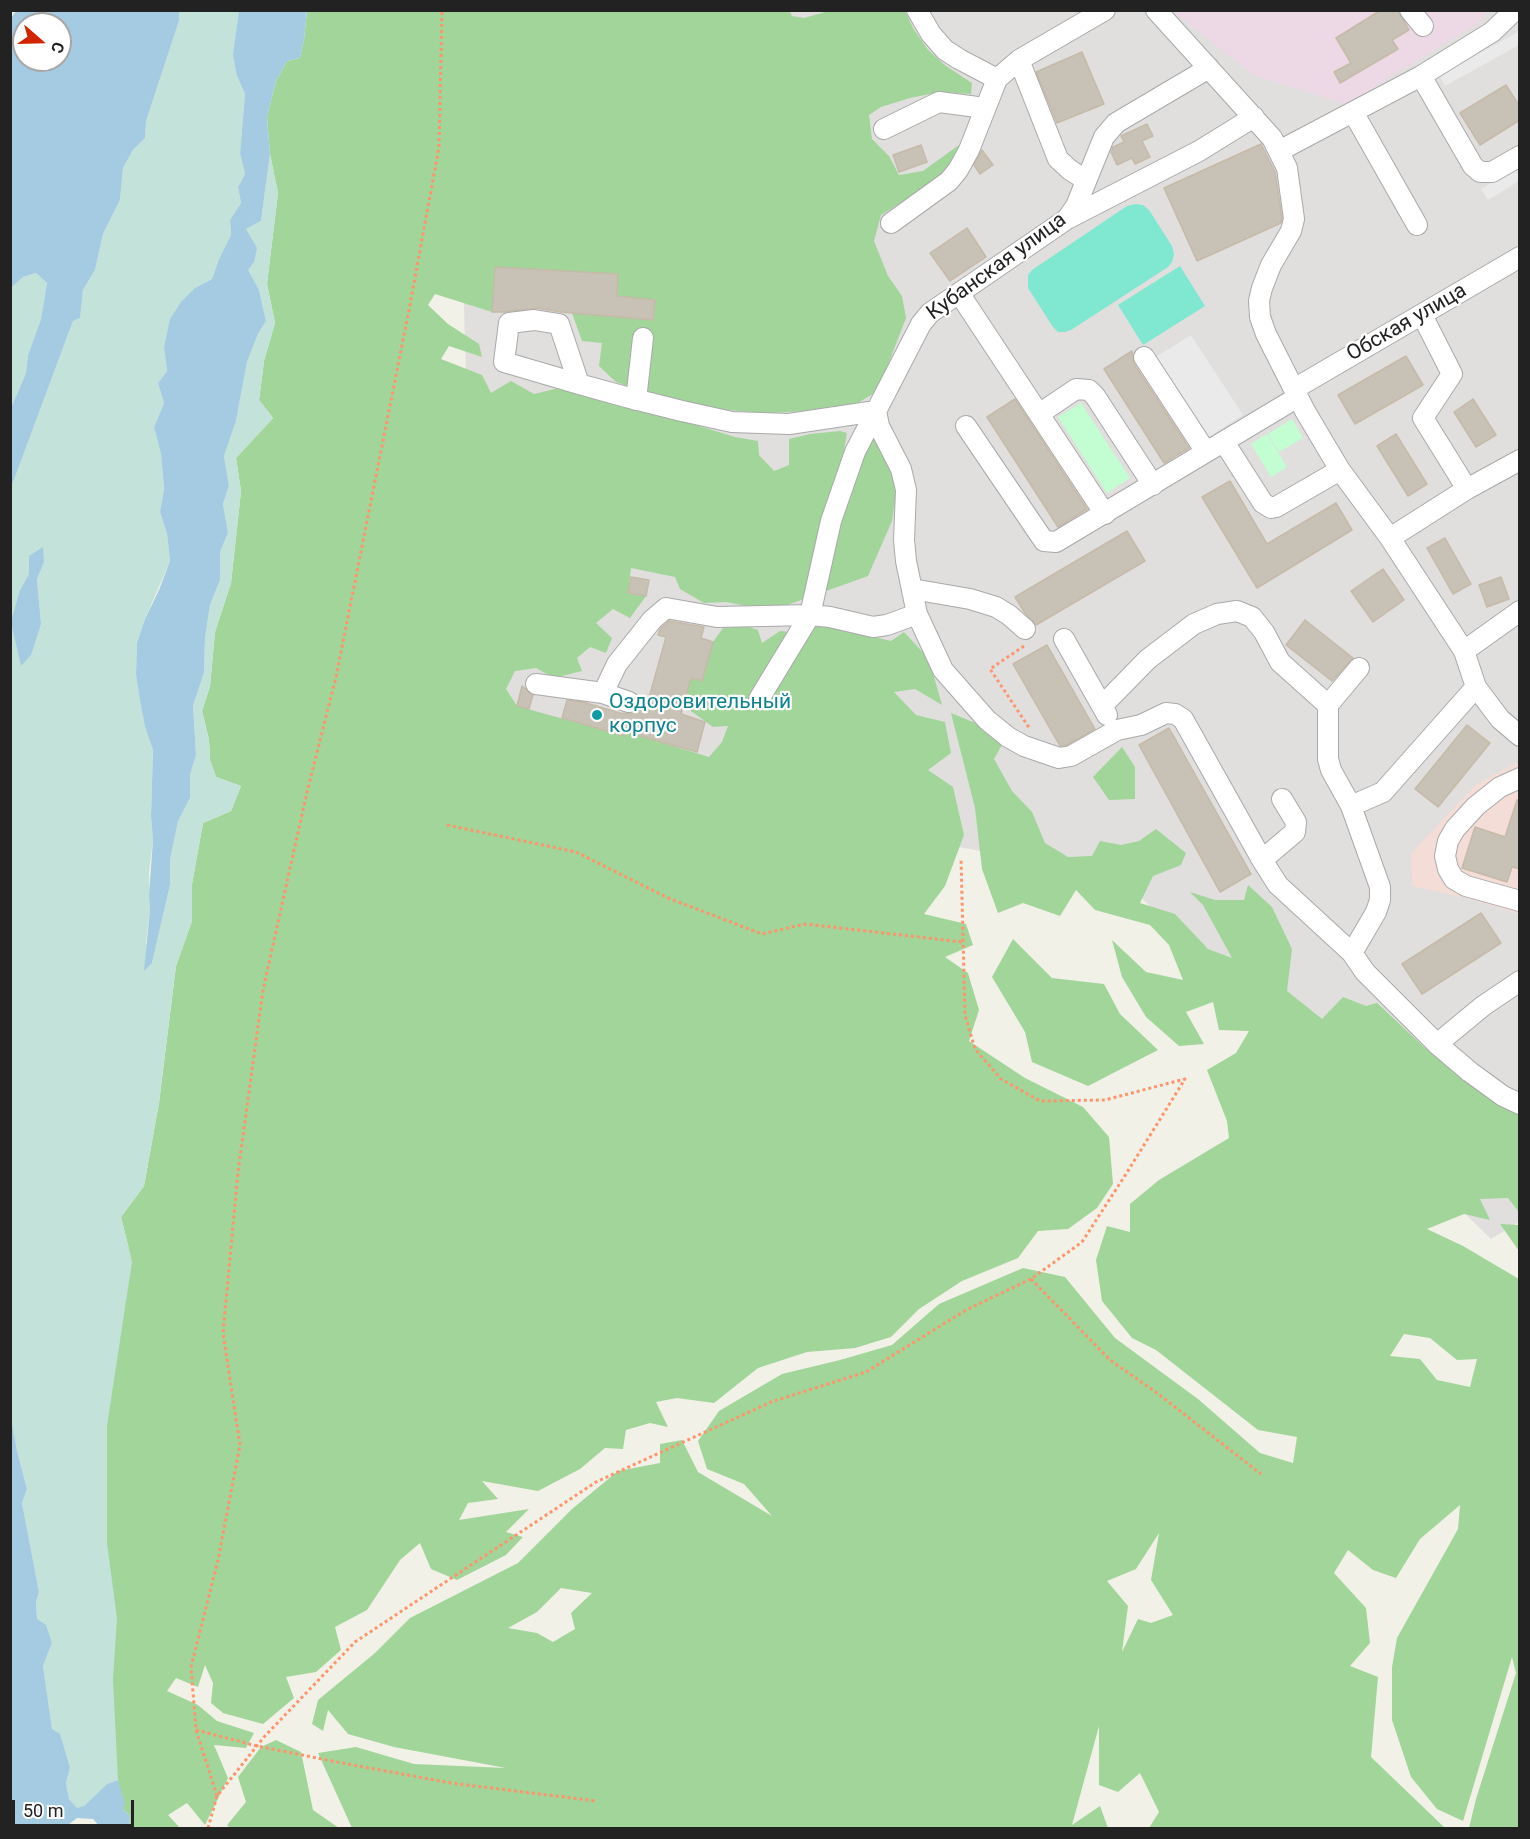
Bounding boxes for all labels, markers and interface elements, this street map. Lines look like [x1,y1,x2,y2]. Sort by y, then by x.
north arrow [12,12,72,72]
text: С [47,39,68,56]
street label: Кубанская улица [922,208,1072,326]
street label: Обская улица [1343,279,1471,367]
place label: Оздоровительный корпус [609,690,791,740]
marker: Оздоровительный корпус [590,708,604,722]
scale bar [15,1788,136,1826]
text: 50 m [23,1800,63,1821]

